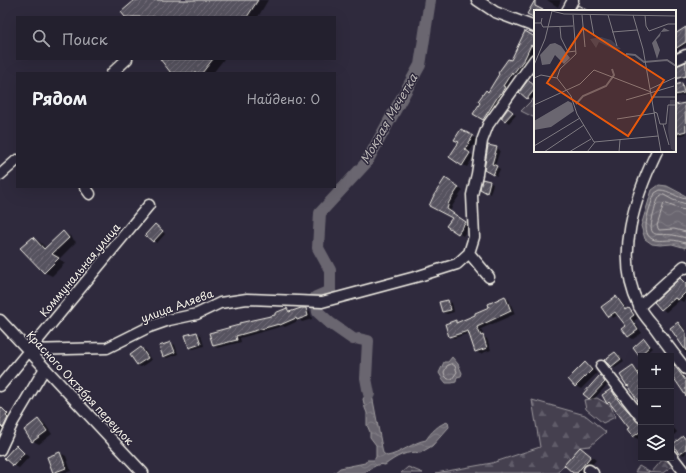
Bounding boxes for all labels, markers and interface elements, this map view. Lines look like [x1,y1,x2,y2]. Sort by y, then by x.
inset map [534,10,676,152]
search box [16,16,336,60]
icon: search [30,27,52,49]
text: Поиск [62,27,108,50]
water label: Мокрая Мечетка [355,70,421,167]
text: Рядом [32,85,87,111]
text: Найдено: 0 [247,89,320,108]
street label: Коммунальная улица [35,219,124,320]
street label: улица Аляева [138,284,216,327]
street label: Красного Октября переулок [23,327,138,449]
map controls [638,353,674,461]
button: + [638,353,674,389]
button: − [638,389,674,425]
button: layers [638,425,674,461]

